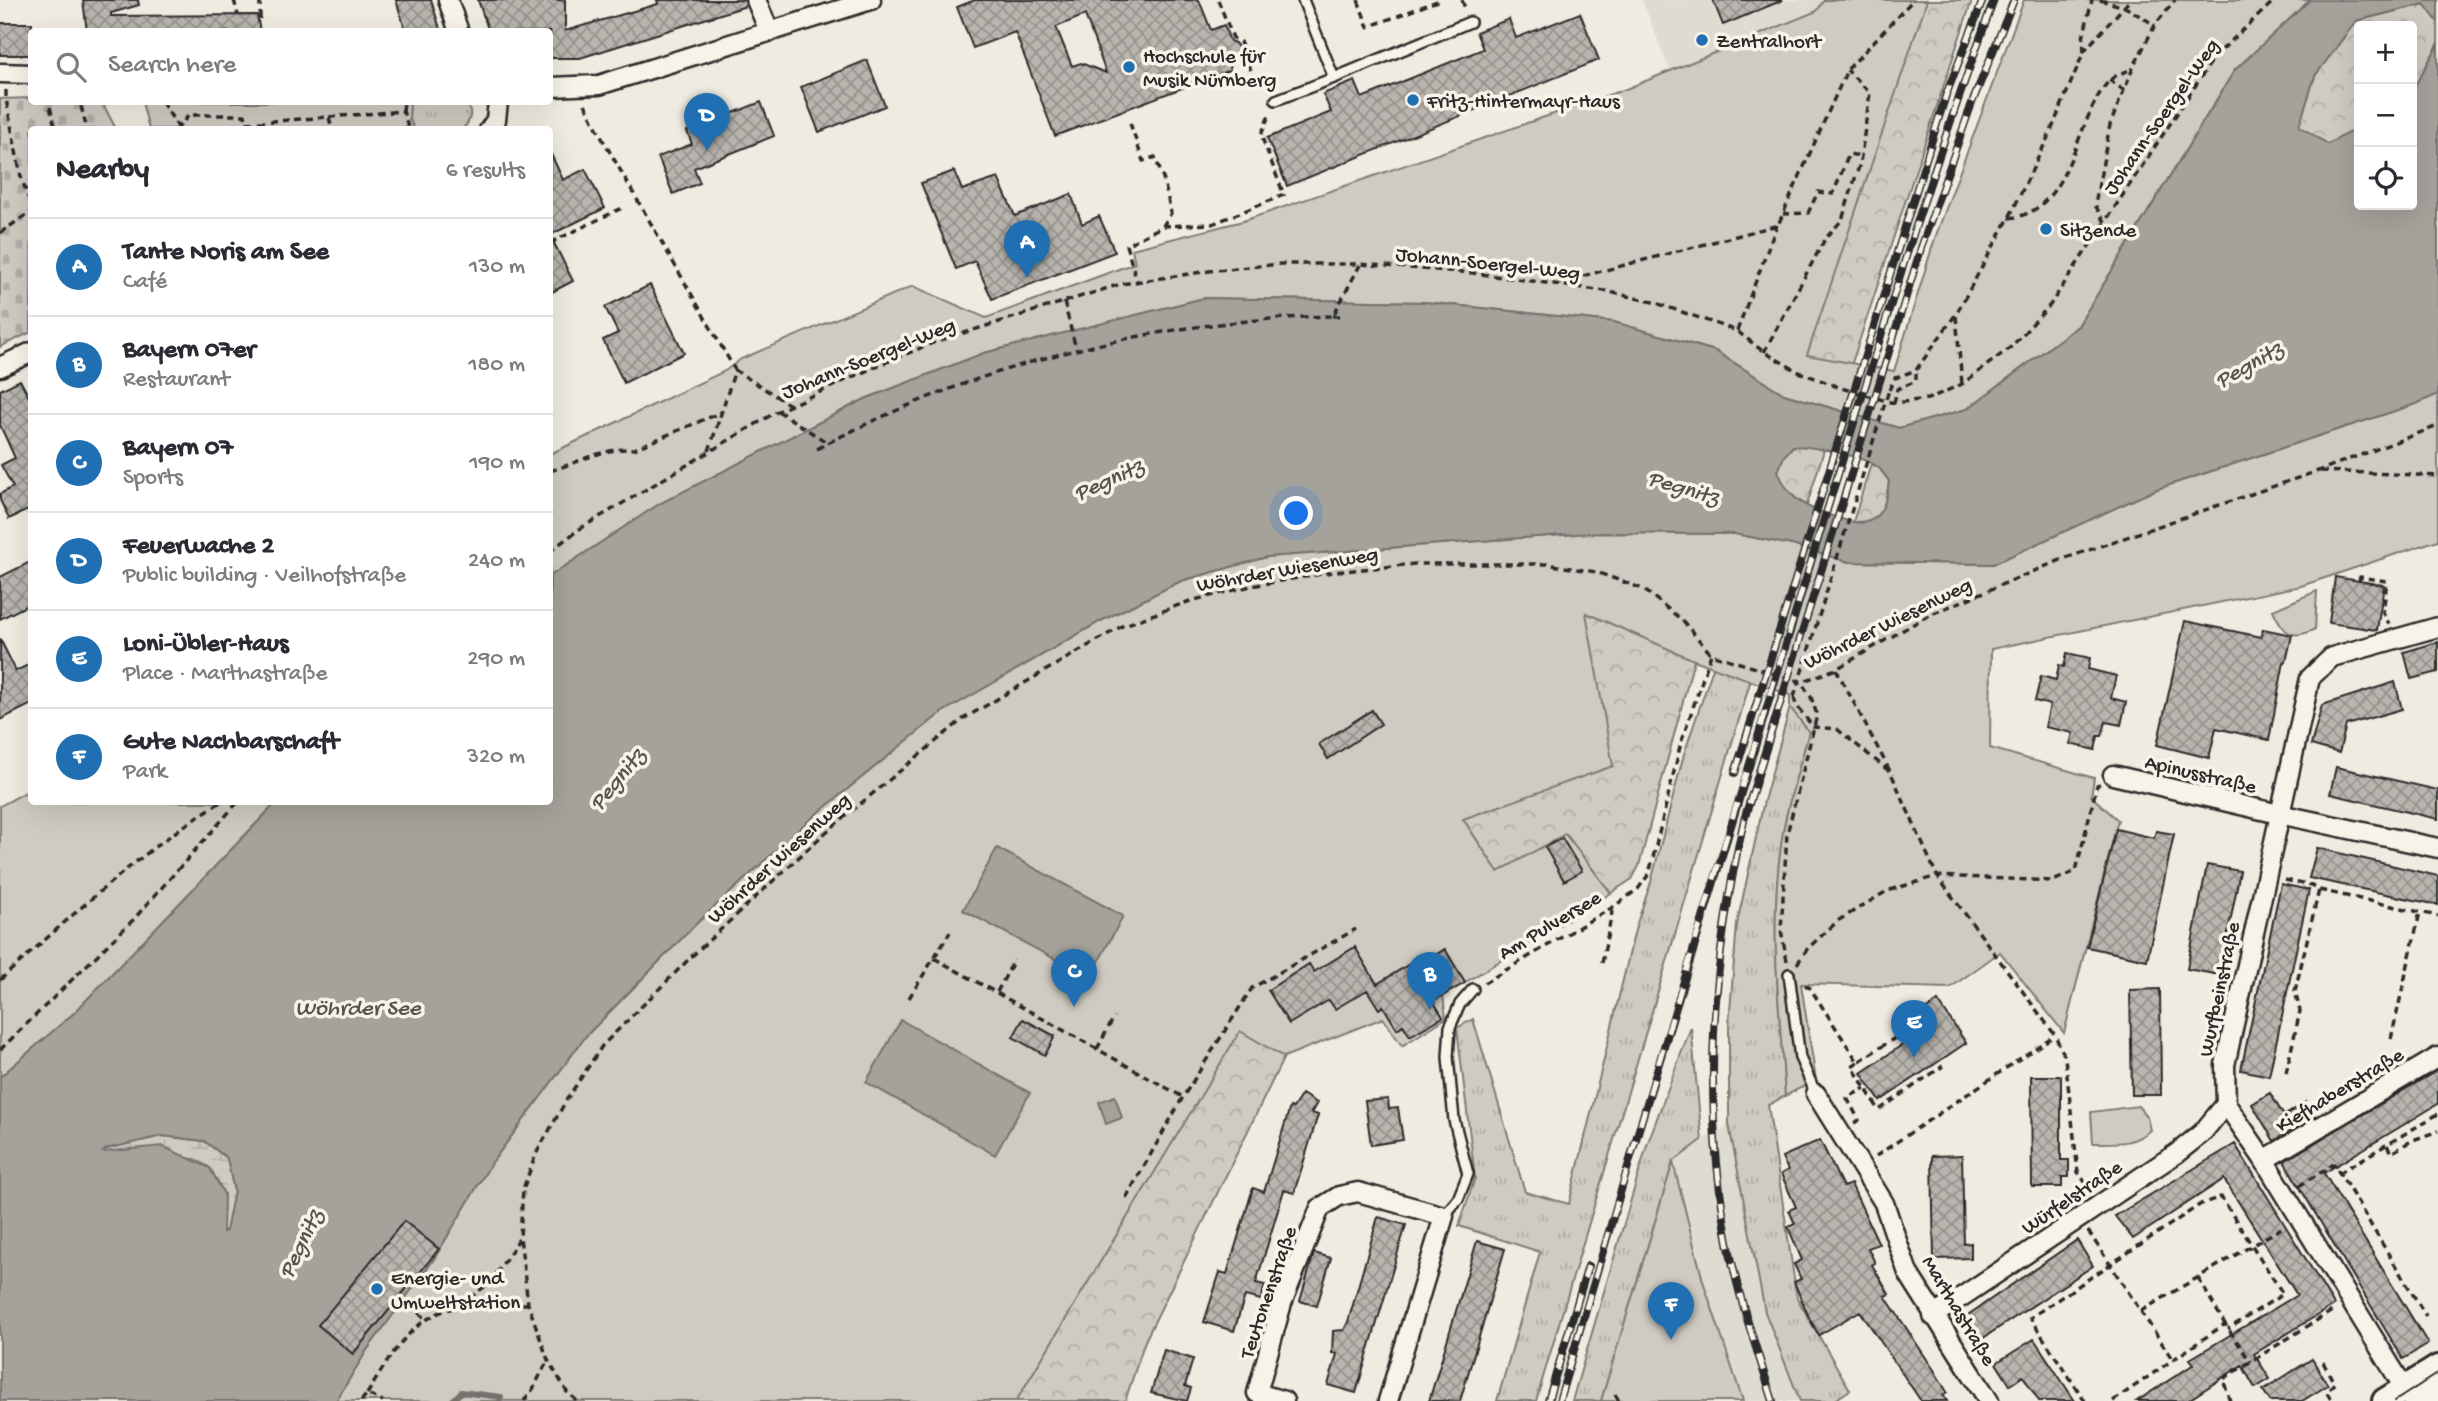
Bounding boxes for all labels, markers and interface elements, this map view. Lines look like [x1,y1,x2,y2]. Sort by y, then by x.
map controls [2354,21,2417,210]
button: + [2354,21,2417,84]
search box [28,28,553,105]
place label: Zentralhort [1716,31,1823,56]
marker: Zentralhort [1694,32,1710,48]
street label: Johann-Soergel-Weg [2100,35,2226,201]
place label: Hochschule für Musik Nürnberg [1143,46,1276,95]
icon: search [52,48,90,86]
text: Search here [108,51,236,82]
marker: Hochschule für Musik Nürnberg [1121,59,1137,75]
button: − [2354,84,2417,147]
place label: Fritz-Hintermayr-Haus [1426,91,1621,116]
marker: Fritz-Hintermayr-Haus [1405,92,1421,108]
pin: D [684,93,730,151]
button: locate [2354,147,2417,210]
text: Nearby [56,154,149,189]
text: 6 results [446,158,525,185]
pin: A [1004,220,1050,278]
place label: Sitzende [2060,220,2137,245]
marker: Sitzende [2038,221,2054,237]
text: Tante Noris am See [123,238,329,269]
street label: Johann-Soergel-Weg [1394,243,1581,288]
text: A [72,254,86,281]
text: 130 m [469,254,525,281]
text: Café [123,269,167,296]
street label: Johann-Soergel-Weg [779,314,960,406]
text: Bayern 07er [123,336,256,367]
water label: Pegnitz [2211,336,2290,396]
text: B [73,352,85,379]
text: 180 m [468,352,525,379]
text: Restaurant [123,367,230,394]
text: Bayern 07 [123,434,233,465]
text: C [73,450,85,477]
text: 190 m [469,450,525,477]
water label: Pegnitz [1071,453,1150,508]
text: Sports [123,465,183,492]
water label: Pegnitz [1644,466,1724,513]
your location [1279,496,1313,530]
text: Feuerwache 2 [123,532,274,563]
street label: Wöhrder Wiesenweg [1195,543,1380,600]
text: D [72,548,87,575]
text: 240 m [468,548,525,575]
text: Public building · Veilhofstraße [123,563,406,590]
street label: Wöhrder Wiesenweg [1800,574,1977,677]
text: Loni-Übler-Haus [123,630,288,661]
text: E [72,646,86,673]
text: 290 m [467,646,525,673]
text: Place · Marthastraße [123,661,327,688]
text: Gute Nachbarschaft [123,728,339,759]
water label: Pegnitz [585,742,654,817]
text: F [73,744,85,771]
text: 320 m [467,744,525,771]
street label: Apinusstraße [2142,751,2260,802]
text: Park [123,759,167,786]
street label: Wöhrder Wiesenweg [704,789,857,930]
street label: Am Pulversee [1495,886,1608,967]
street label: Wurfbeinstraße [2195,919,2248,1059]
pin: C [1051,949,1097,1007]
pin: B [1407,952,1453,1010]
water label: Wöhrder See [295,996,422,1023]
pin: E [1891,1000,1937,1058]
street label: Kiefhaberstraße [2272,1043,2410,1140]
street label: Würfelstraße [2018,1155,2129,1242]
water label: Pegnitz [274,1204,331,1283]
street label: Teutonenstraße [1236,1223,1305,1363]
street label: Marthastraße [1914,1252,2000,1372]
place label: Energie- und Umweltstation [391,1268,520,1317]
marker: Energie- und Umweltstation [369,1281,385,1297]
pin: F [1648,1282,1694,1340]

